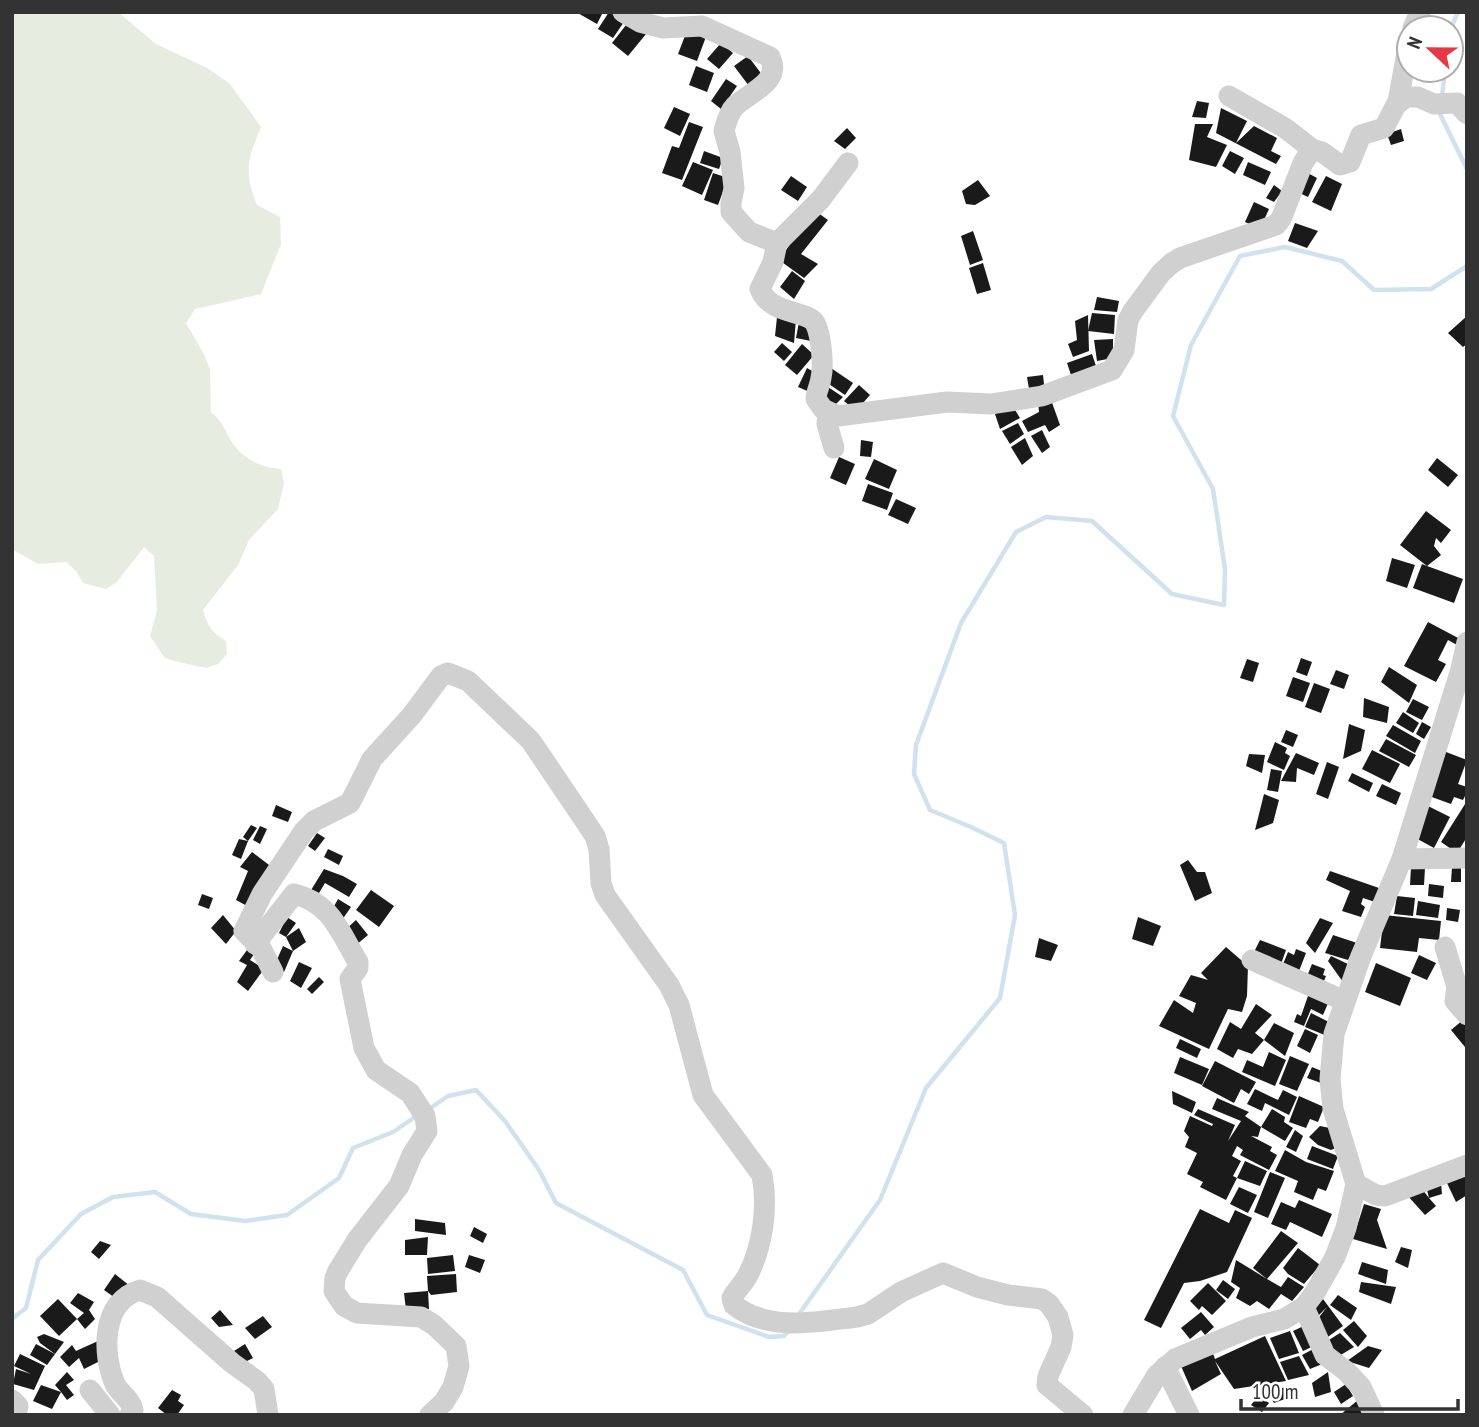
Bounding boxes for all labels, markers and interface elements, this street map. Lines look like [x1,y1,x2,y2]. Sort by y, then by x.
north arrow [1395,14,1465,84]
text: N [1401,33,1427,52]
scale bar [1241,1368,1458,1412]
text: 100 m [1252,1378,1298,1405]

